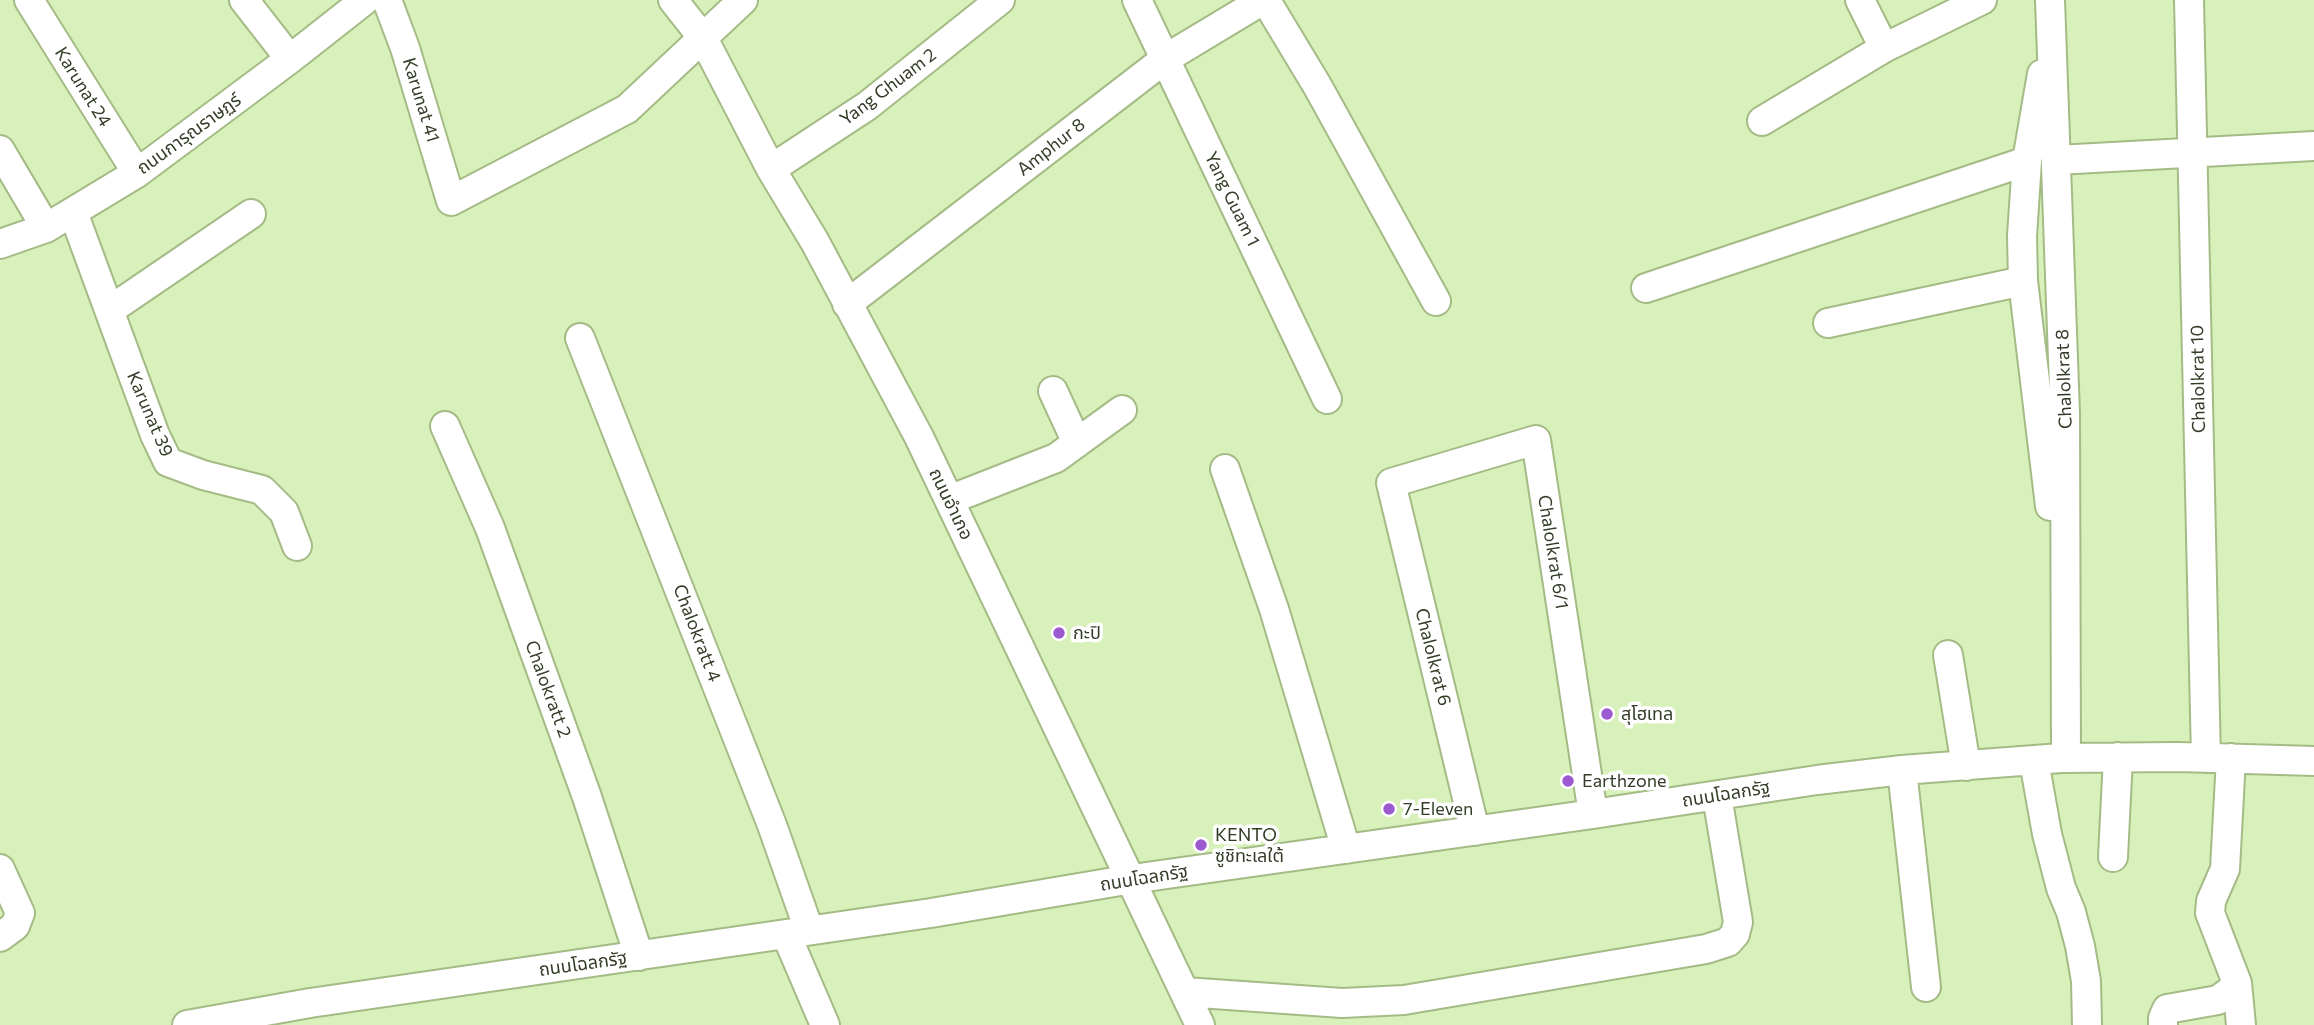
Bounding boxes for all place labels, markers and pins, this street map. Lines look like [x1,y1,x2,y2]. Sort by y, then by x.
place label: กะปิ [1073,622,1101,644]
marker: กะปิ [1051,625,1067,641]
place label: สุโฮเทล [1621,703,1673,725]
marker: สุโฮเทล [1599,706,1615,722]
place label: Earthzone [1582,770,1666,792]
marker: Earthzone [1560,773,1576,789]
place label: 7-Eleven [1403,798,1473,820]
marker: 7-Eleven [1381,801,1397,817]
place label: KENTO ซูชิทะเลใต้ [1215,824,1284,866]
marker: KENTO ซูชิทะเลใต้ [1193,837,1209,853]

